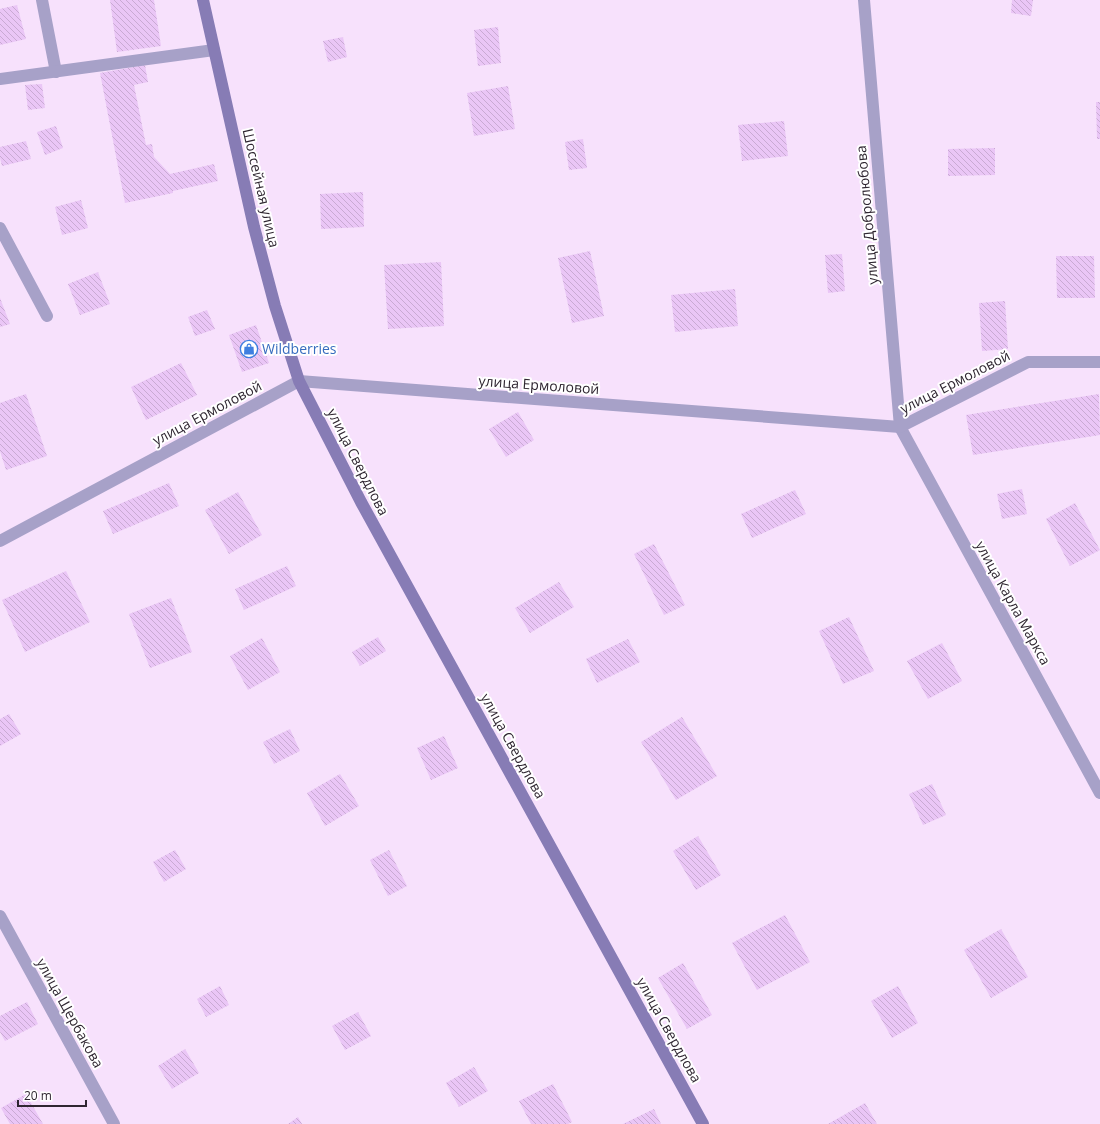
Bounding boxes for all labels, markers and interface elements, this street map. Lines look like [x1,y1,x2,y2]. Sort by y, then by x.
street label: Шоссейная улица [239,127,284,249]
street label: улица Добролюбова [851,145,882,285]
shop icon: Wildberries [239,339,259,359]
place label: Wildberries [262,339,337,358]
street label: улица Ермоловой [897,346,1013,417]
street label: улица Ермоловой [478,371,600,398]
street label: улица Ермоловой [149,376,265,449]
street label: улица Свердлова [323,405,394,519]
street label: улица Карла Маркса [971,537,1055,668]
street label: улица Свердлова [477,690,550,802]
street label: улица Щербакова [32,955,108,1071]
street label: улица Свердлова [633,974,706,1086]
scale bar [18,1082,86,1108]
text: 20 m [24,1087,52,1104]

